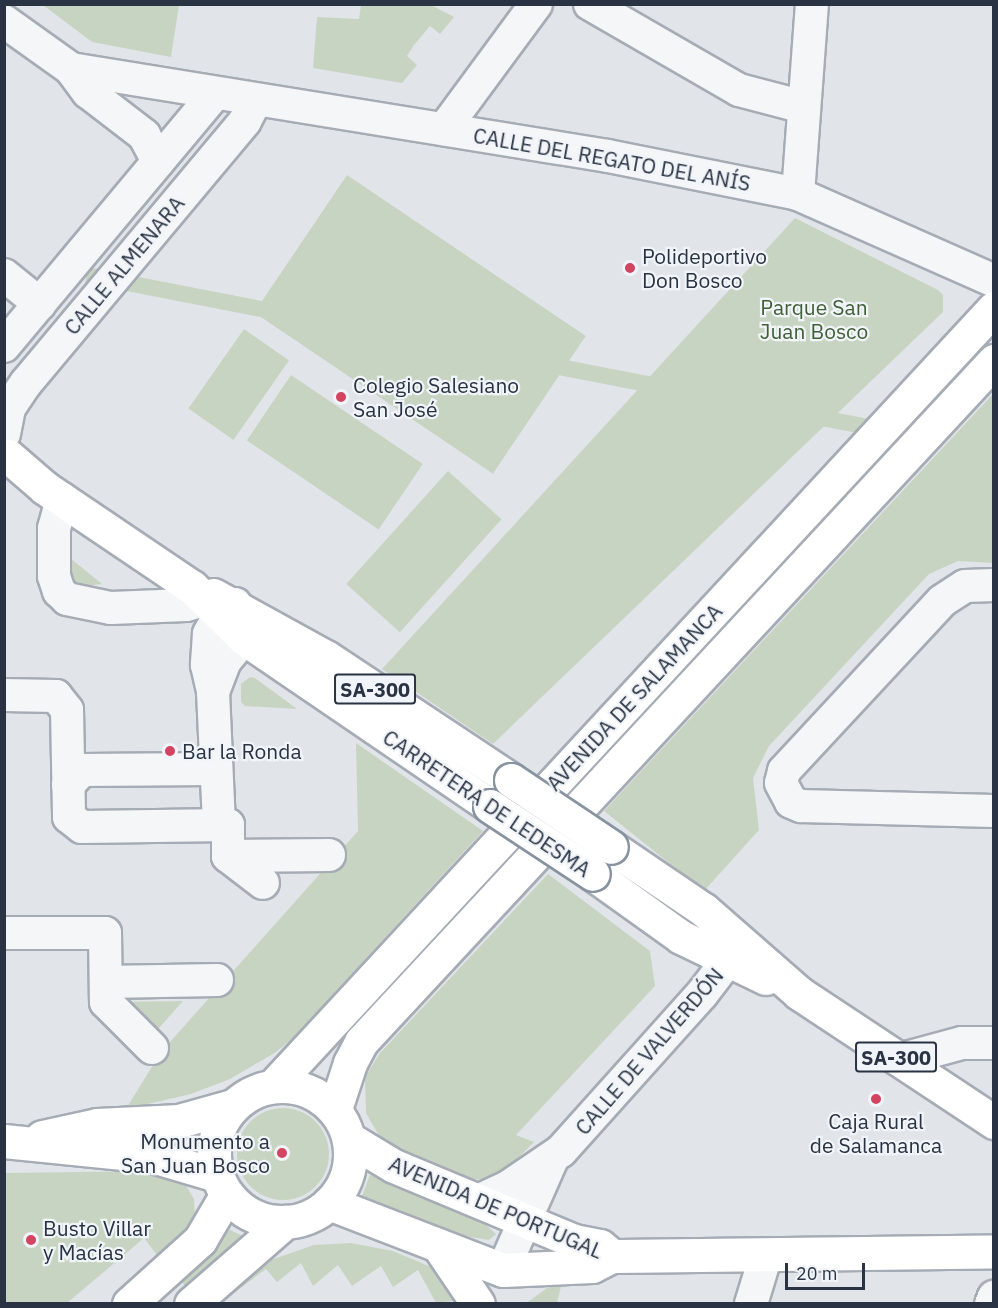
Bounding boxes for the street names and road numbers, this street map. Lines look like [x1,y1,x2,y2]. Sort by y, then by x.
street label: CALLE DEL REGATO DEL ANÍS [471,122,753,196]
street label: CALLE ALMENARA [59,191,189,339]
street label: AVENIDA DE SALAMANCA [541,598,727,796]
road number: SA-300 [333,672,417,706]
street label: CARRETERA DE LEDESMA [378,724,596,882]
street label: CALLE DE VALVERDÓN [570,962,728,1140]
road number: SA-300 [854,1040,938,1074]
street label: AVENIDA DE PORTUGAL [385,1151,607,1263]

